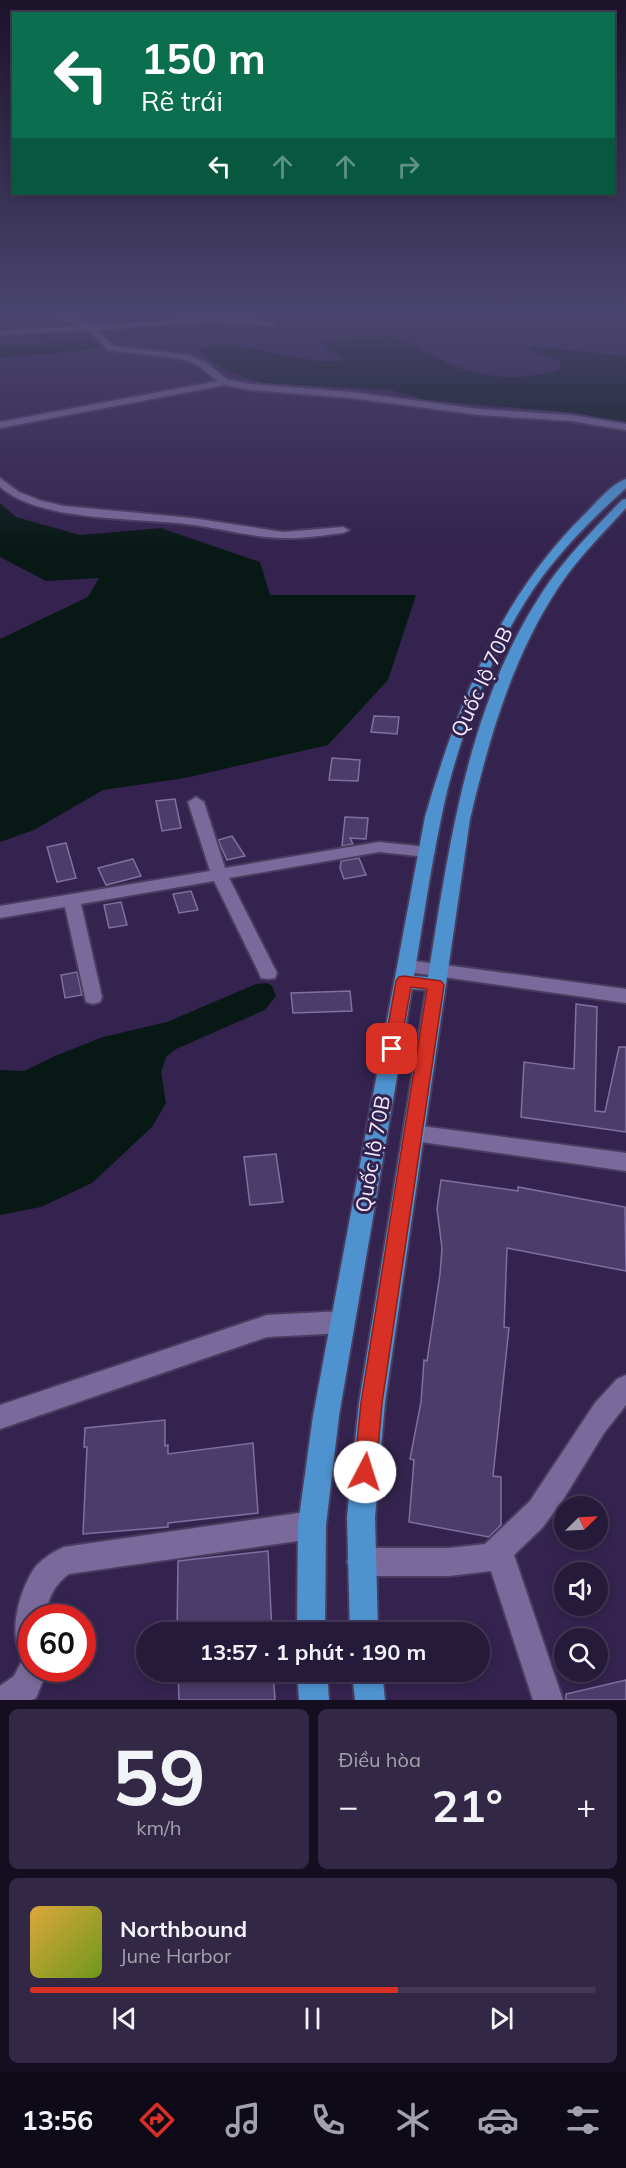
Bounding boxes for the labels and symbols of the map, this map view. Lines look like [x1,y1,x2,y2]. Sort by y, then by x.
street label: Quốc lộ 70B [444,623,518,741]
pin [366,1023,417,1074]
street label: Quốc lộ 70B [349,1093,395,1214]
position arrow [333,1440,397,1504]
north arrow [554,1496,608,1550]
speed limit sign: 60 [18,1604,96,1682]

